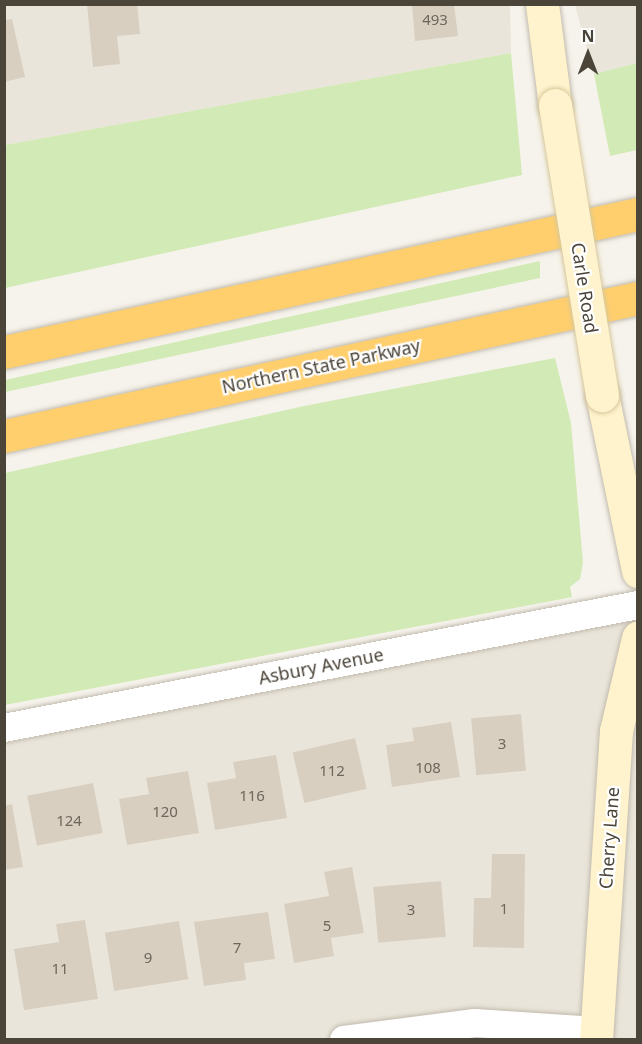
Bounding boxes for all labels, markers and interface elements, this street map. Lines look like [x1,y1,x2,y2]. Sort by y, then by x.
house number: 493 [422,11,448,29]
north arrow [558,24,618,84]
text: N [581,25,595,47]
street label: Carle Road [567,241,603,335]
street label: Northern State Parkway [220,334,422,398]
street label: Asbury Avenue [257,643,385,689]
house number: 3 [498,735,506,753]
house number: 108 [415,759,441,777]
house number: 112 [319,762,345,780]
street label: Cherry Lane [595,786,623,890]
house number: 116 [239,787,265,805]
house number: 120 [152,803,178,821]
house number: 124 [56,812,82,830]
house number: 1 [500,900,508,918]
house number: 3 [407,901,415,919]
house number: 5 [323,917,331,935]
house number: 7 [233,939,241,957]
house number: 9 [144,949,152,967]
house number: 11 [51,960,69,978]

